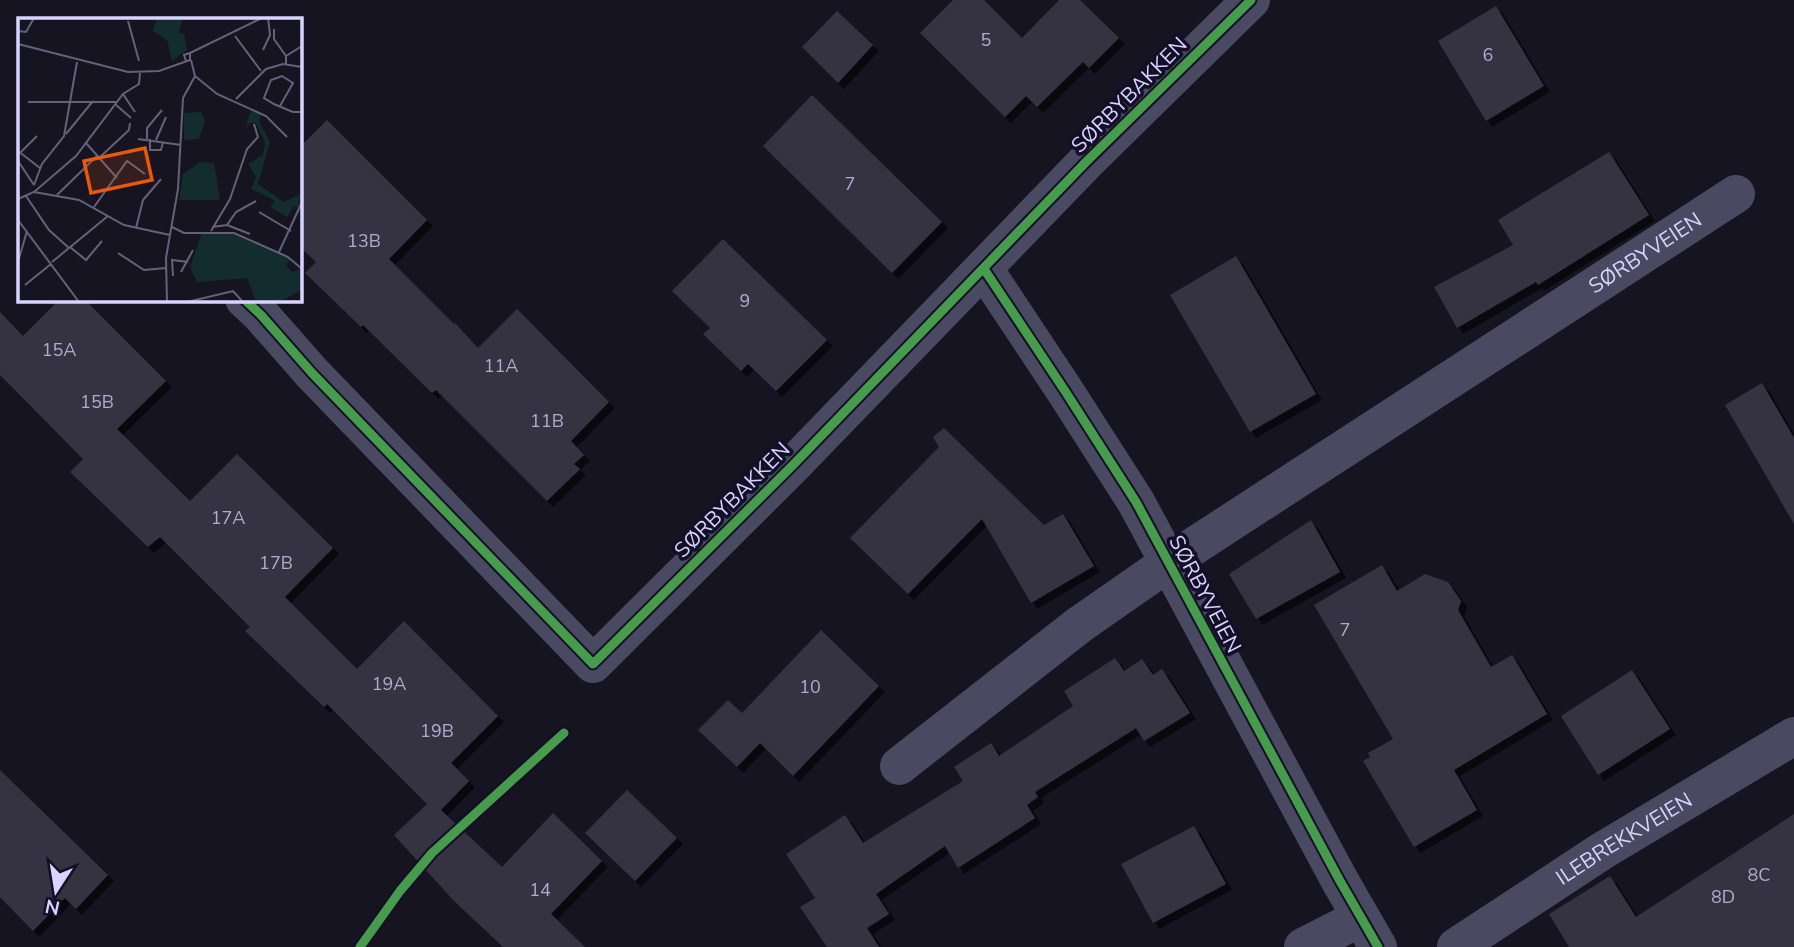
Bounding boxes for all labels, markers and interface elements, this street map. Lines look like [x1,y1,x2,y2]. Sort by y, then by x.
inset map [18,18,301,301]
house number: 5 [981,28,991,52]
street label: SØRBYBAKKEN [1065,31,1193,159]
house number: 6 [1483,43,1493,67]
house number: 7 [845,172,855,196]
street label: SØRBYVEIEN [1583,206,1707,300]
house number: 13B [347,229,381,253]
house number: 9 [740,289,750,313]
house number: 15A [42,338,76,362]
house number: 11A [484,354,518,378]
house number: 15B [80,390,114,414]
house number: 11B [530,409,564,433]
street label: SØRBYBAKKEN [668,436,796,564]
house number: 17A [211,506,245,530]
street label: SØRBYVEIEN [1162,530,1248,658]
house number: 17B [259,551,293,575]
house number: 7 [1340,618,1350,642]
house number: 19A [372,672,406,696]
house number: 10 [799,675,821,699]
house number: 19B [420,719,454,743]
street label: ILEBREKKVEIEN [1550,786,1698,892]
north arrow [21,856,91,926]
house number: 8C [1748,863,1770,887]
house number: 14 [529,878,551,902]
house number: 8D [1711,885,1735,909]
text: N [43,892,62,921]

